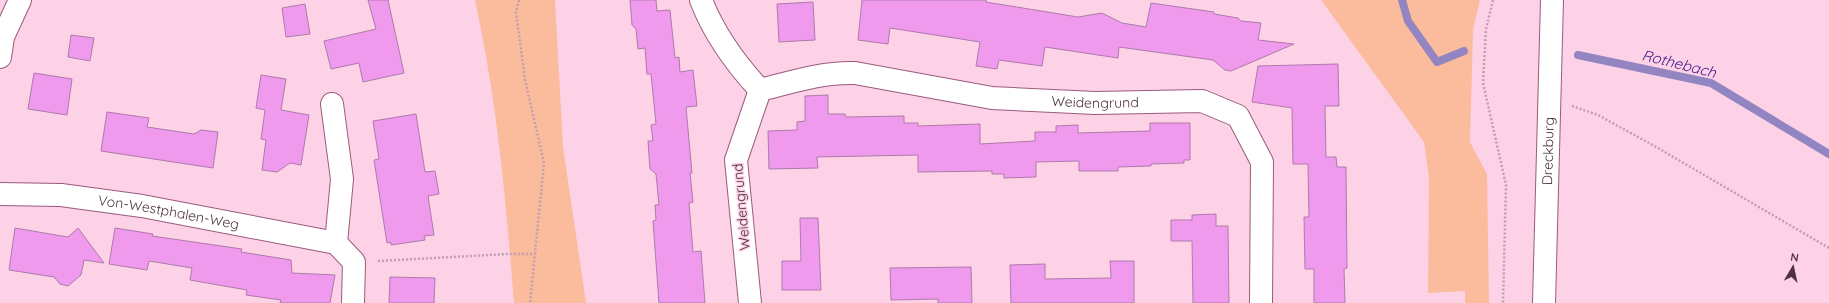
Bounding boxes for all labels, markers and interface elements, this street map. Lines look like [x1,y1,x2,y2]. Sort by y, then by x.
water label: Rothebach [1640,45,1719,82]
street label: Weidengrund [1051,92,1139,112]
street label: Dreckburg [1538,117,1558,185]
street label: Weidengrund [728,163,754,251]
street label: Von-Westphalen-Weg [97,191,241,233]
north arrow [1773,247,1813,287]
text: N [1789,250,1800,265]

